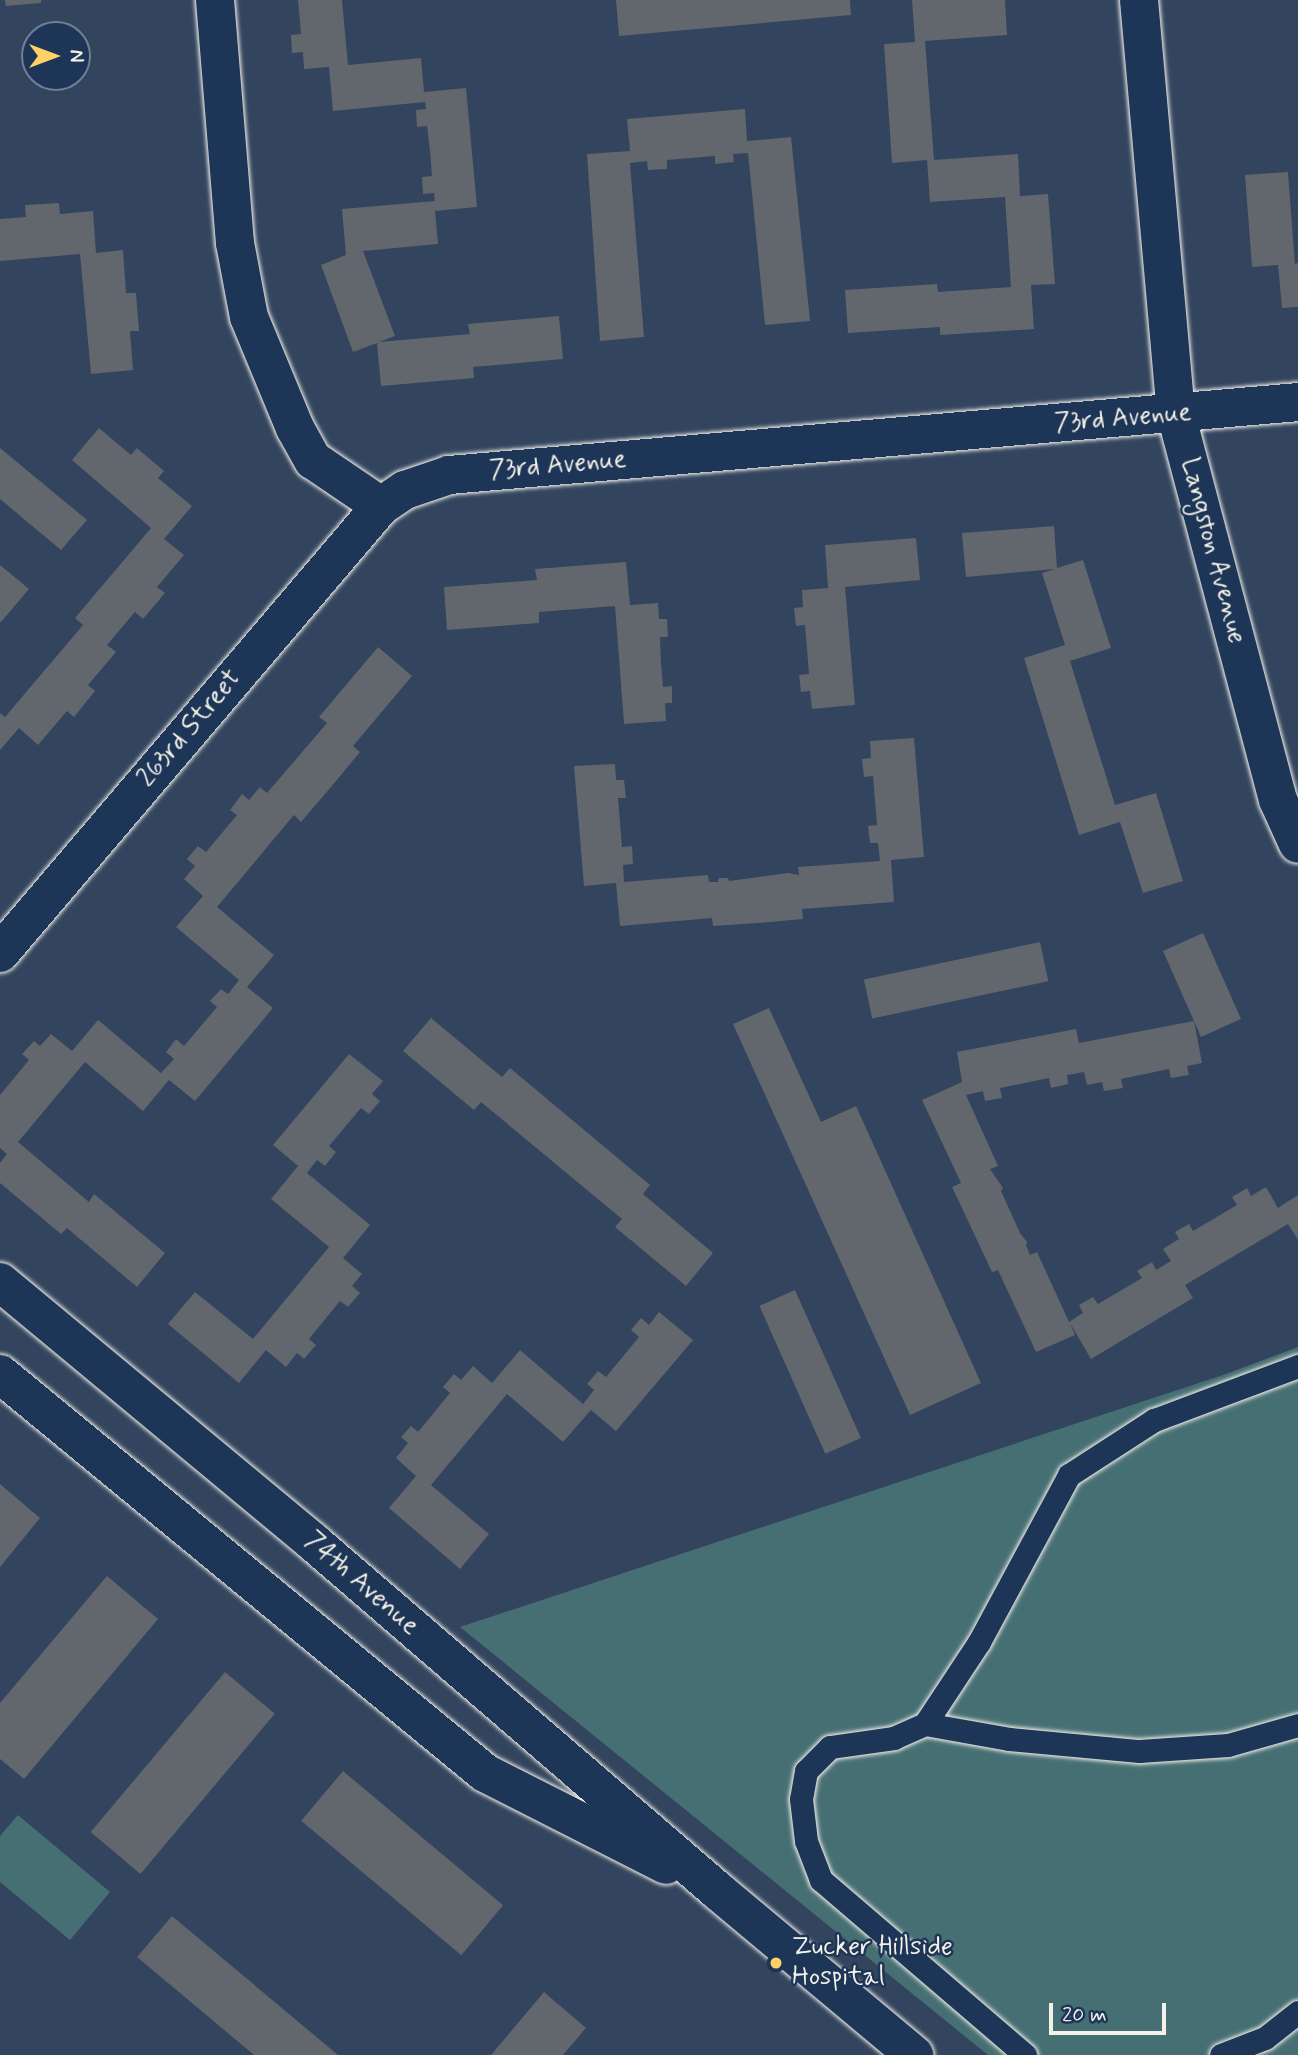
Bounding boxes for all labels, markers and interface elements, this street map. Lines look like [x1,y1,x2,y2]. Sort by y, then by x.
north arrow [21,21,91,91]
text: N [63,50,88,62]
street label: 73rd Avenue [1053,397,1193,441]
street label: 73rd Avenue [488,444,628,488]
street label: Langston Avenue [1173,457,1251,645]
street label: 263rd Street [132,664,248,794]
street label: 74th Avenue [297,1526,425,1642]
place label: Zucker Hillside Hospital [792,1932,956,1994]
marker: Zucker Hillside Hospital [766,1953,786,1973]
scale bar [1053,1988,1170,2032]
text: 20 m [1062,2001,1107,2029]

